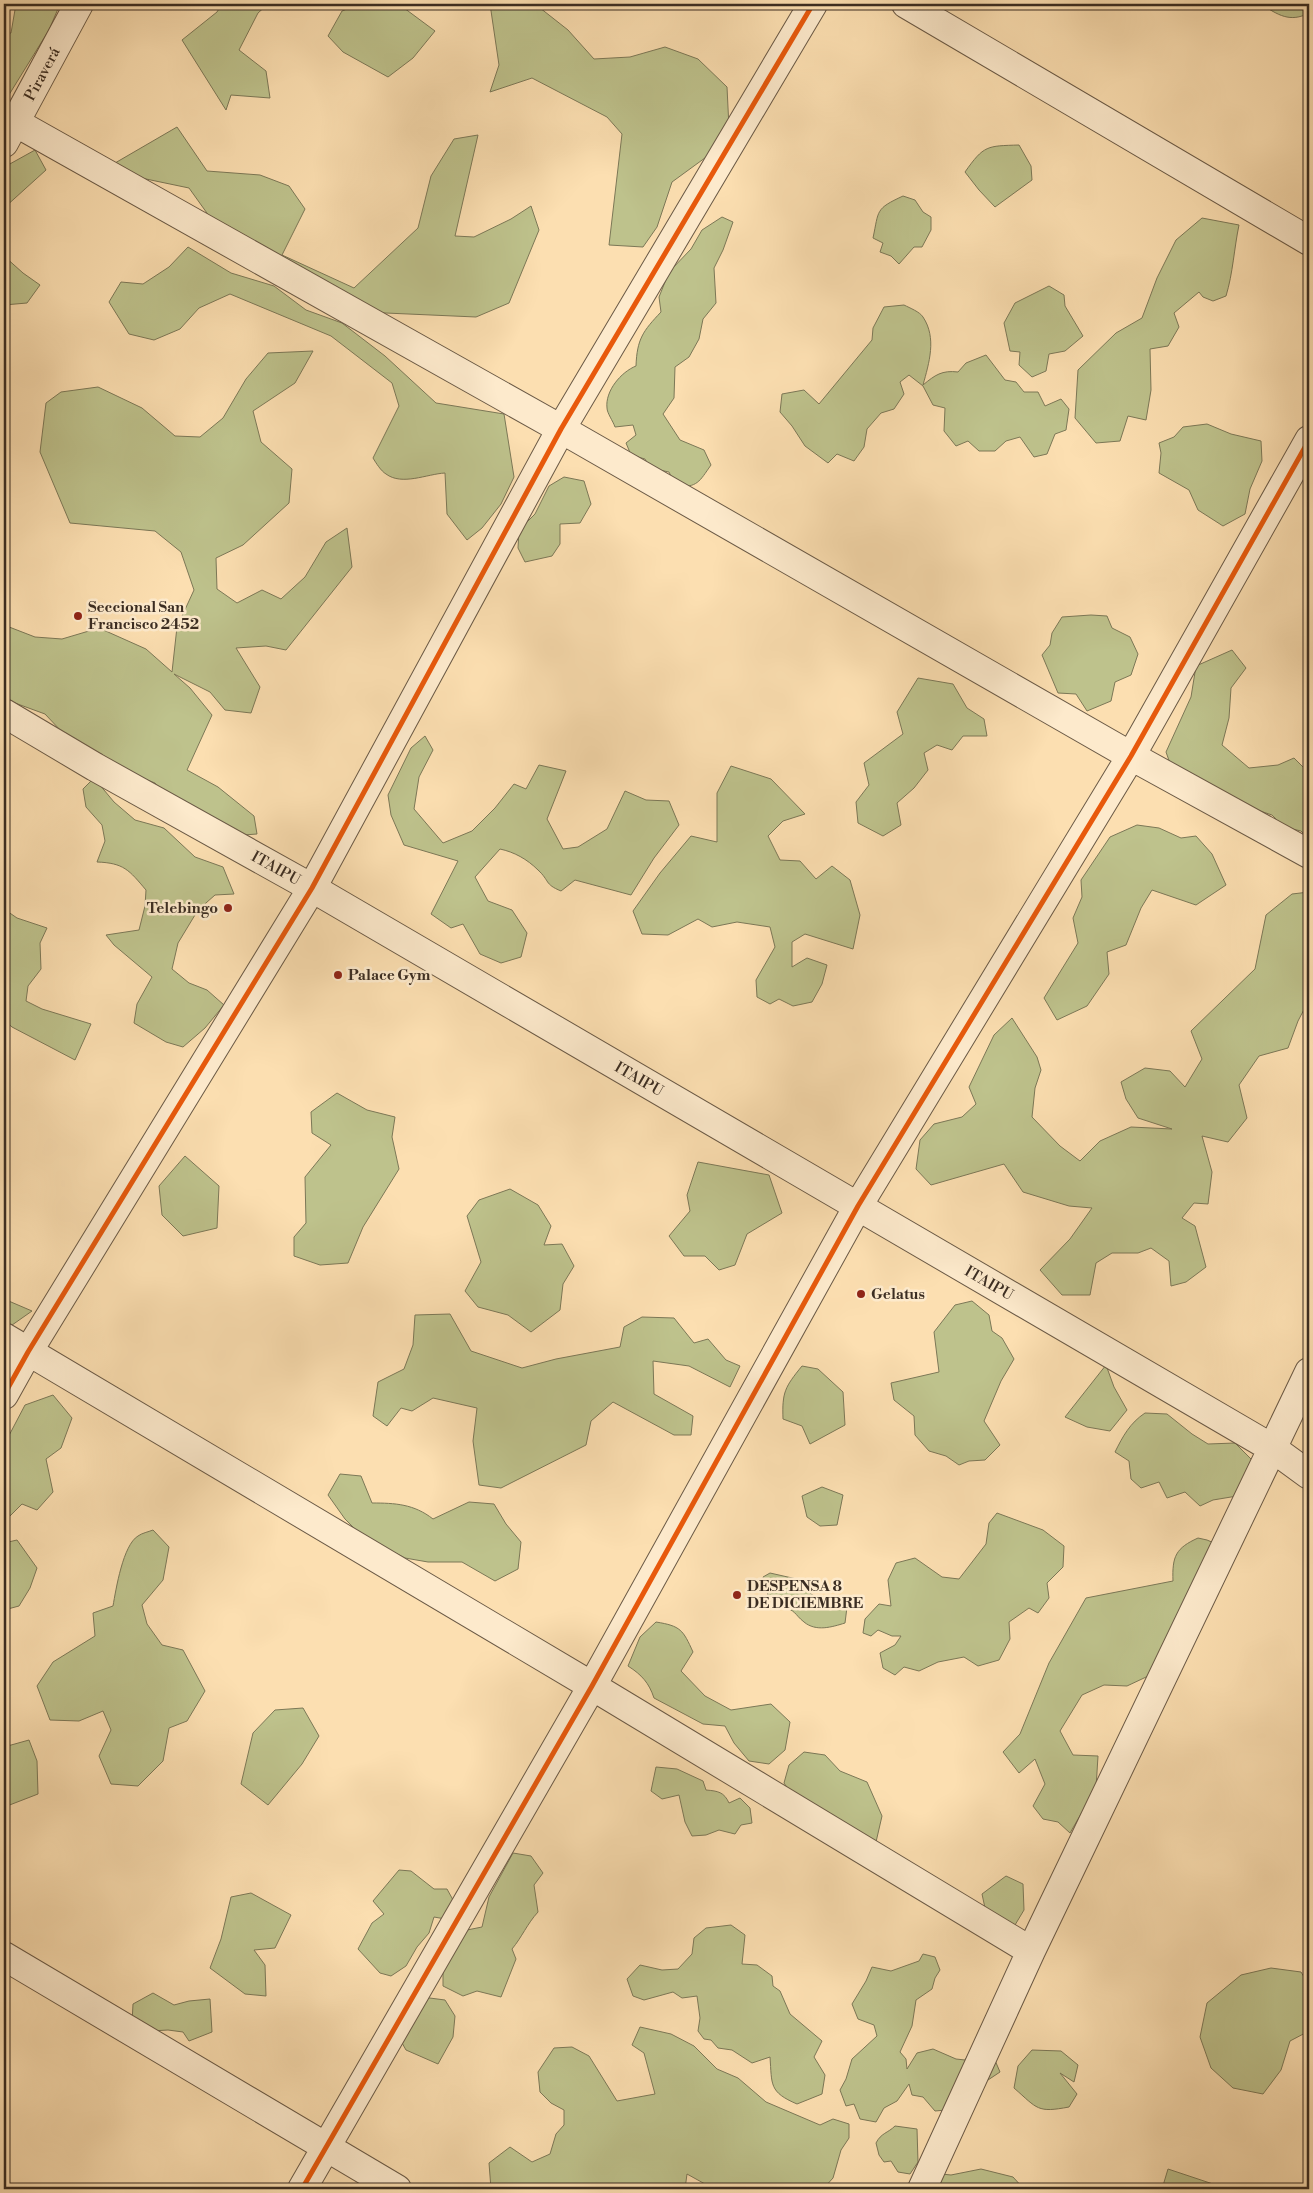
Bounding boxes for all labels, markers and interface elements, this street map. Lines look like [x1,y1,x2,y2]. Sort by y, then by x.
street label: Piraverá [20,44,65,104]
place label: Seccional San Francisco 2452 [88,598,199,634]
marker: Seccional San Francisco 2452 [72,610,84,622]
street label: ITAIPU [248,847,304,890]
place label: Telebingo [147,899,218,918]
marker: Telebingo [222,902,234,914]
place label: Palace Gym [348,966,431,985]
marker: Palace Gym [332,969,344,981]
street label: ITAIPU [611,1058,667,1101]
street label: ITAIPU [961,1262,1017,1305]
place label: Gelatus [871,1285,925,1304]
marker: Gelatus [855,1288,867,1300]
place label: DESPENSA 8 DE DICIEMBRE [747,1577,863,1613]
marker: DESPENSA 8 DE DICIEMBRE [731,1589,743,1601]

